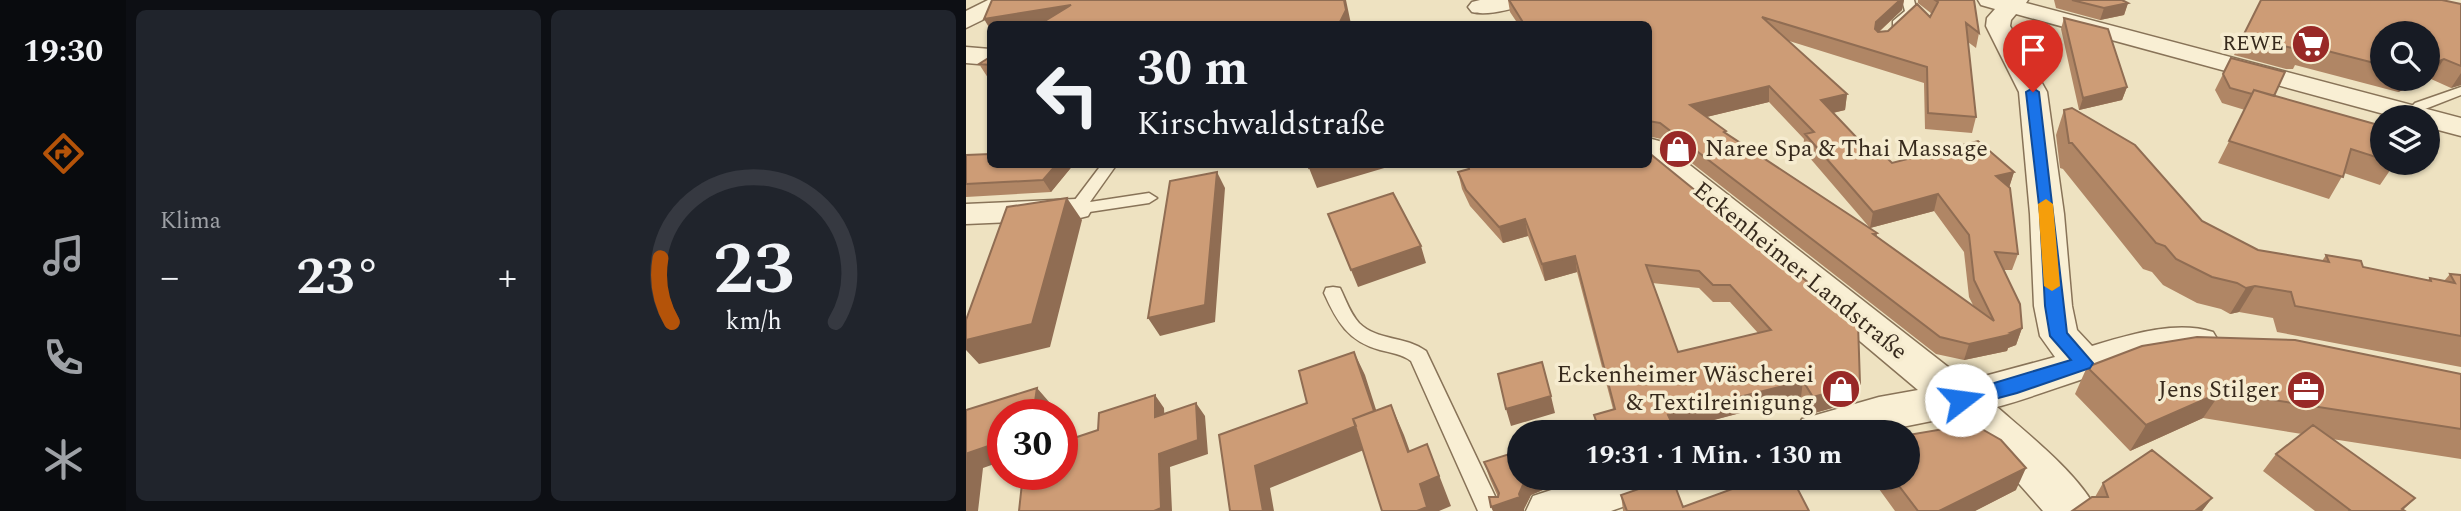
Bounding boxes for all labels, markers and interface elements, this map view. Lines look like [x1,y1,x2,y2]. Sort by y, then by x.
pin [2003,20,2063,92]
map controls [2370,21,2440,175]
button: search [2370,21,2440,91]
supermarket icon: REWE [2290,23,2332,65]
text: 19:30 [23,27,103,76]
place label: REWE [2222,28,2284,60]
icon: arrive [2014,31,2052,69]
text: 30 m [1137,32,1248,107]
icon: left [1022,49,1113,140]
text: Kirschwaldstraße [1137,100,1385,149]
button: layers [2370,105,2440,175]
shop icon: Naree Spa & Thai Massage [1657,128,1699,170]
icon: directions [39,129,88,178]
place label: Naree Spa & Thai Massage [1705,131,1988,167]
street label: Eckenheimer Landstraße [1685,173,1915,369]
text: Klima [160,204,221,239]
text: 23 [713,215,794,326]
icon: music [39,231,88,280]
text: 23° [296,238,381,317]
text: − [160,249,179,307]
text: + [498,249,517,307]
text: km/h [725,302,782,340]
icon: phone [39,333,88,382]
place label: Eckenheimer Wäscherei & Textilreinigung [1557,357,1814,421]
position arrow [1924,363,1998,437]
shop icon: Eckenheimer Wäscherei & Textilreinigung [1820,368,1862,410]
office icon: Jens Stilger [2285,369,2327,411]
place label: Jens Stilger [2158,372,2279,408]
speed limit sign: 30 [987,399,1078,490]
icon: climate [39,435,88,484]
text: 19:31 · 1 Min. · 130 m [1585,435,1842,475]

